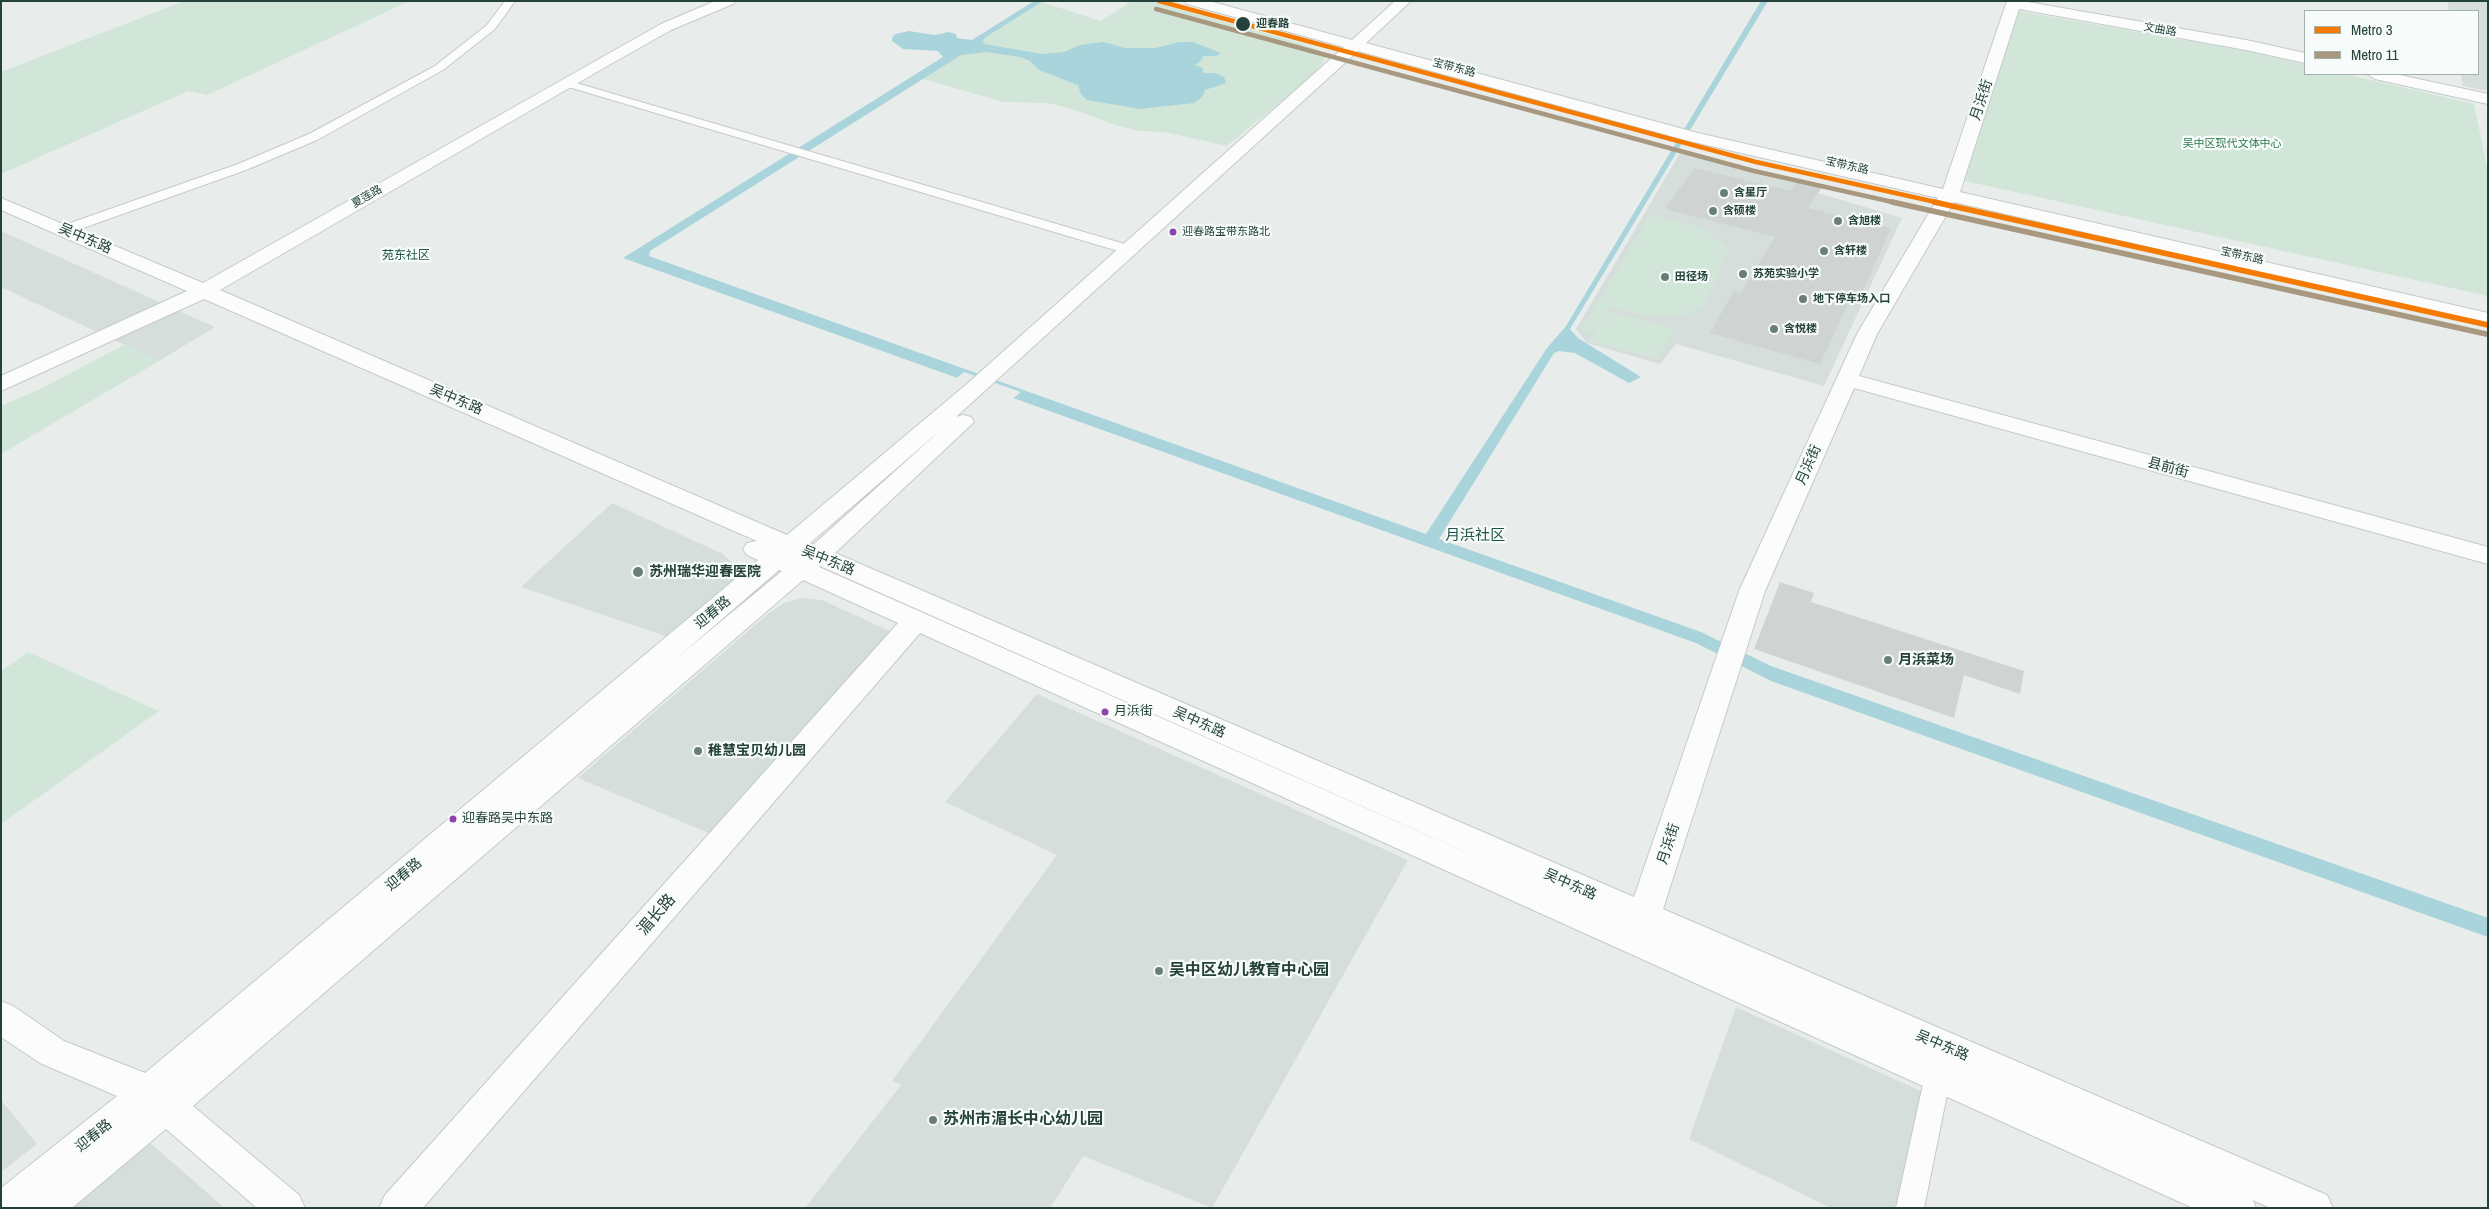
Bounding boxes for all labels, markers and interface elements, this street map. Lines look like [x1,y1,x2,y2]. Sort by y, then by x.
legend [2304,10,2479,75]
marker: 迎春路 [1234,15,1252,33]
place label: 迎春路 [1256,17,1289,31]
text: Metro 3 [2351,19,2393,40]
street label: 文曲路 [2143,21,2177,39]
text: Metro 11 [2351,44,2399,65]
street label: 宝带东路 [1431,56,1477,80]
street label: 月浜街 [1968,77,1996,123]
park label: 吴中区现代文体中心 [2183,137,2281,151]
street label: 宝带东路 [1824,155,1870,177]
street label: 夏莲路 [349,183,385,211]
place label: 含星厅 [1734,186,1767,200]
marker: 含星厅 [1718,187,1730,199]
place label: 含硕楼 [1723,204,1756,218]
marker: 含硕楼 [1707,205,1719,217]
place label: 含旭楼 [1848,214,1881,228]
marker: 含旭楼 [1832,215,1844,227]
street label: 吴中东路 [56,220,114,258]
place label: 迎春路宝带东路北 [1182,225,1270,239]
marker: 迎春路宝带东路北 [1168,227,1178,237]
place label: 含轩楼 [1834,244,1867,258]
marker: 含轩楼 [1818,245,1830,257]
street label: 宝带东路 [2219,245,2265,267]
district label: 苑东社区 [382,249,430,263]
place label: 苏苑实验小学 [1753,267,1819,281]
marker: 苏苑实验小学 [1737,268,1749,280]
place label: 田径场 [1675,270,1708,284]
marker: 田径场 [1659,271,1671,283]
place label: 地下停车场入口 [1813,292,1890,306]
marker: 地下停车场入口 [1797,293,1809,305]
place label: 含悦楼 [1784,322,1817,336]
marker: 含悦楼 [1768,323,1780,335]
street label: 吴中东路 [427,381,485,419]
street label: 月浜街 [1793,442,1825,488]
street label: 县前街 [2146,454,2190,482]
district label: 月浜社区 [1445,527,1505,545]
street label: 吴中东路 [799,543,857,579]
place label: 苏州瑞华迎春医院 [649,564,761,580]
marker: 苏州瑞华迎春医院 [631,565,645,579]
street label: 迎春路 [692,593,734,633]
place label: 月浜菜场 [1898,652,1954,668]
marker: 月浜菜场 [1882,654,1894,666]
place label: 月浜街 [1114,704,1153,720]
street label: 吴中东路 [1170,704,1228,742]
marker: 月浜街 [1100,707,1110,717]
place label: 稚慧宝贝幼儿园 [708,743,806,759]
marker: 稚慧宝贝幼儿园 [692,745,704,757]
place label: 迎春路吴中东路 [462,811,553,827]
marker: 迎春路吴中东路 [448,814,458,824]
street label: 月浜街 [1655,821,1683,867]
street label: 迎春路 [383,855,425,895]
street label: 吴中东路 [1541,866,1599,904]
street label: 湄长路 [634,891,680,939]
place label: 吴中区幼儿教育中心园 [1169,961,1329,981]
marker: 吴中区幼儿教育中心园 [1153,965,1165,977]
street label: 吴中东路 [1913,1027,1971,1065]
place label: 苏州市湄长中心幼儿园 [943,1110,1103,1130]
marker: 苏州市湄长中心幼儿园 [927,1114,939,1126]
street label: 迎春路 [72,1116,116,1156]

